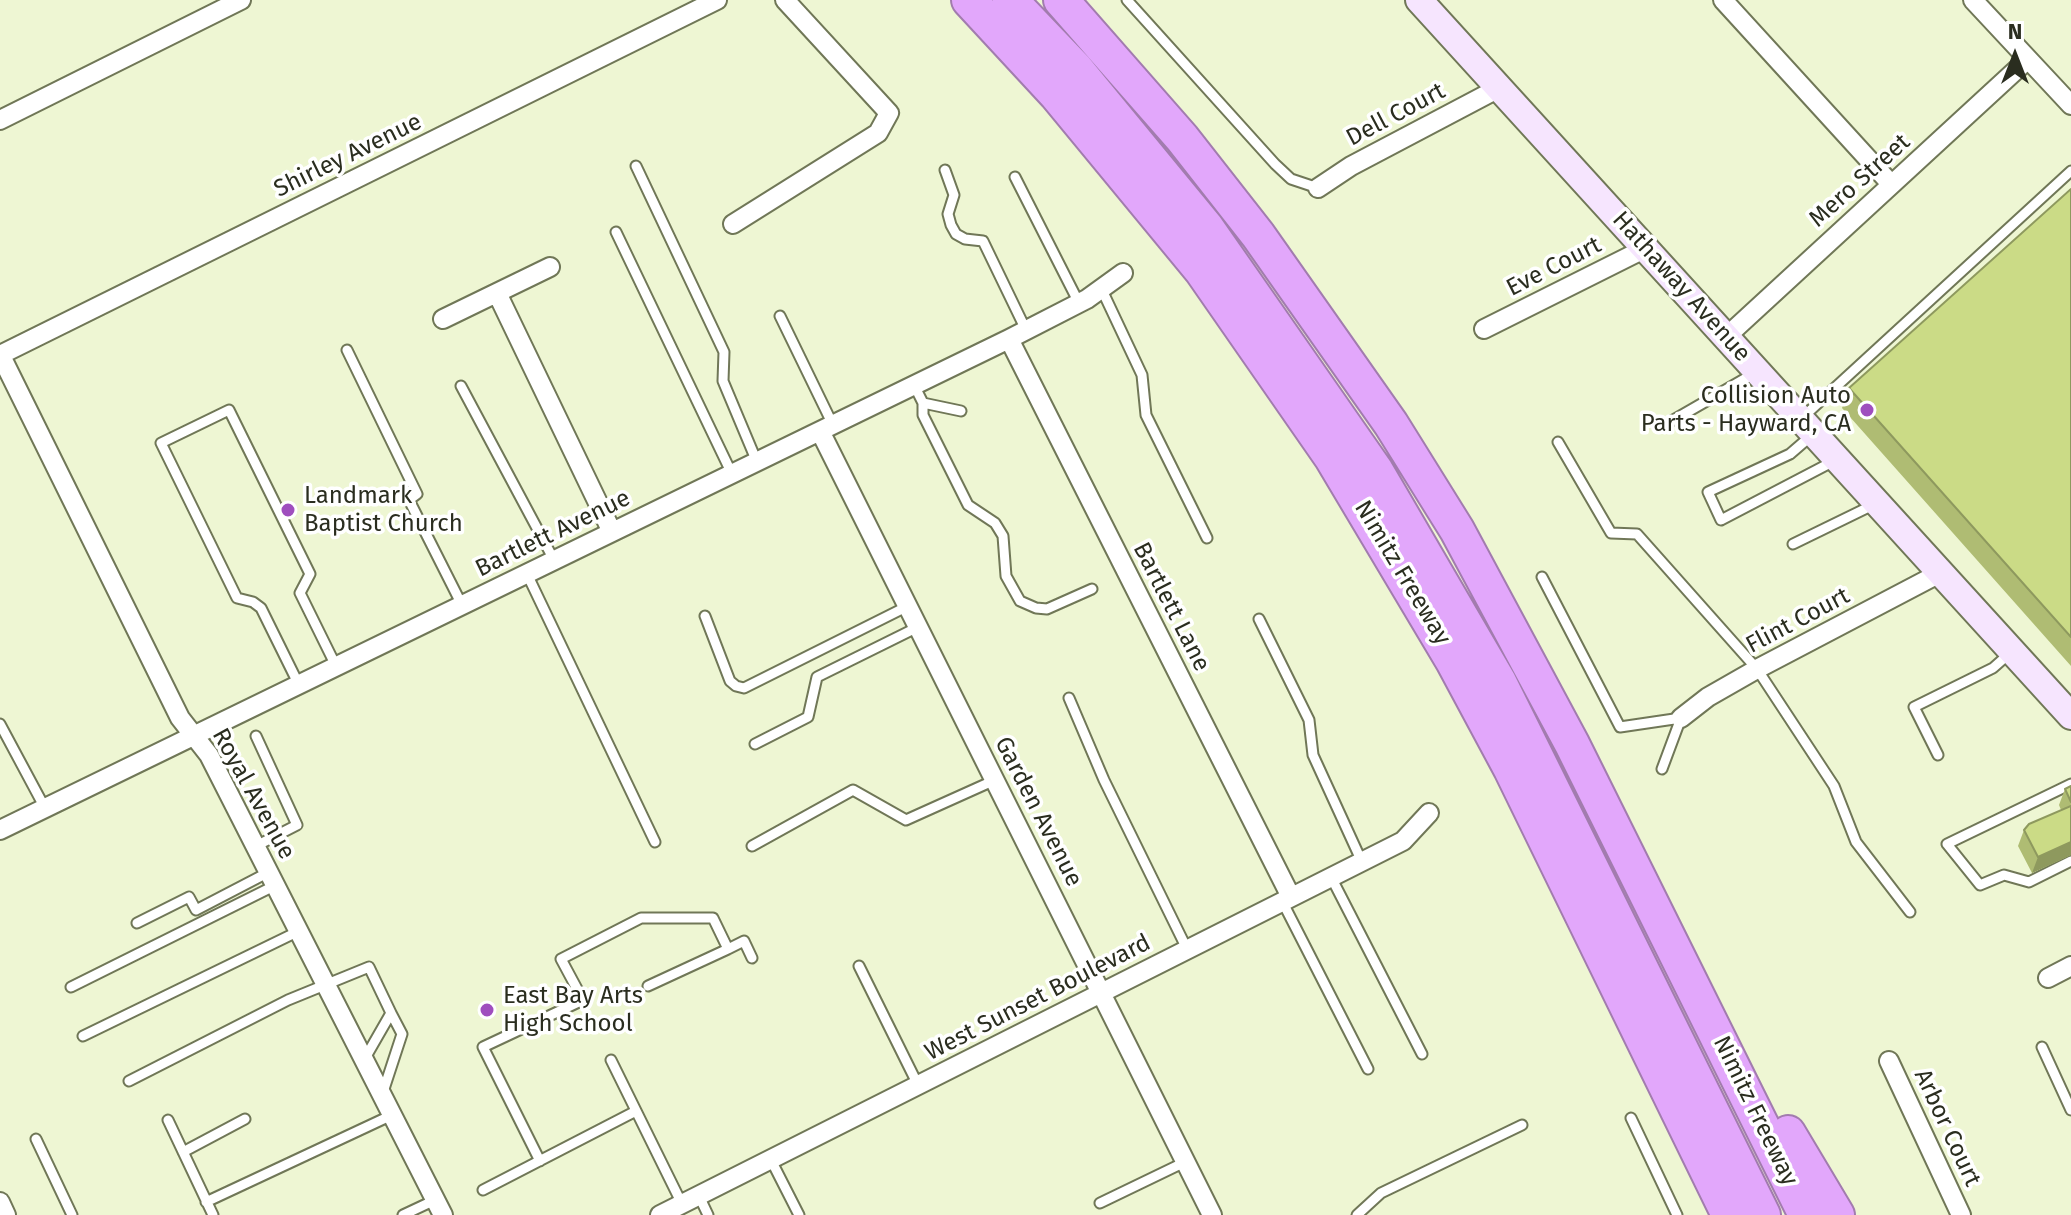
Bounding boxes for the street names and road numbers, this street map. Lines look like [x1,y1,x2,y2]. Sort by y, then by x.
street label: Dell Court [1342,77,1450,153]
street label: Shirley Avenue [269,108,427,204]
street label: Mero Street [1804,128,1916,234]
street label: Hathaway Avenue [1606,206,1756,368]
street label: Eve Court [1502,231,1606,303]
street label: Bartlett Avenue [471,484,635,584]
street label: Nimitz Freeway [1348,496,1456,650]
street label: Bartlett Lane [1126,538,1216,676]
street label: Flint Court [1741,582,1855,660]
street label: Royal Avenue [205,723,301,865]
street label: Garden Avenue [988,732,1088,892]
street label: West Sunset Boulevard [920,929,1156,1067]
street label: Nimitz Freeway [1706,1031,1804,1191]
street label: Arbor Court [1907,1065,1987,1191]

